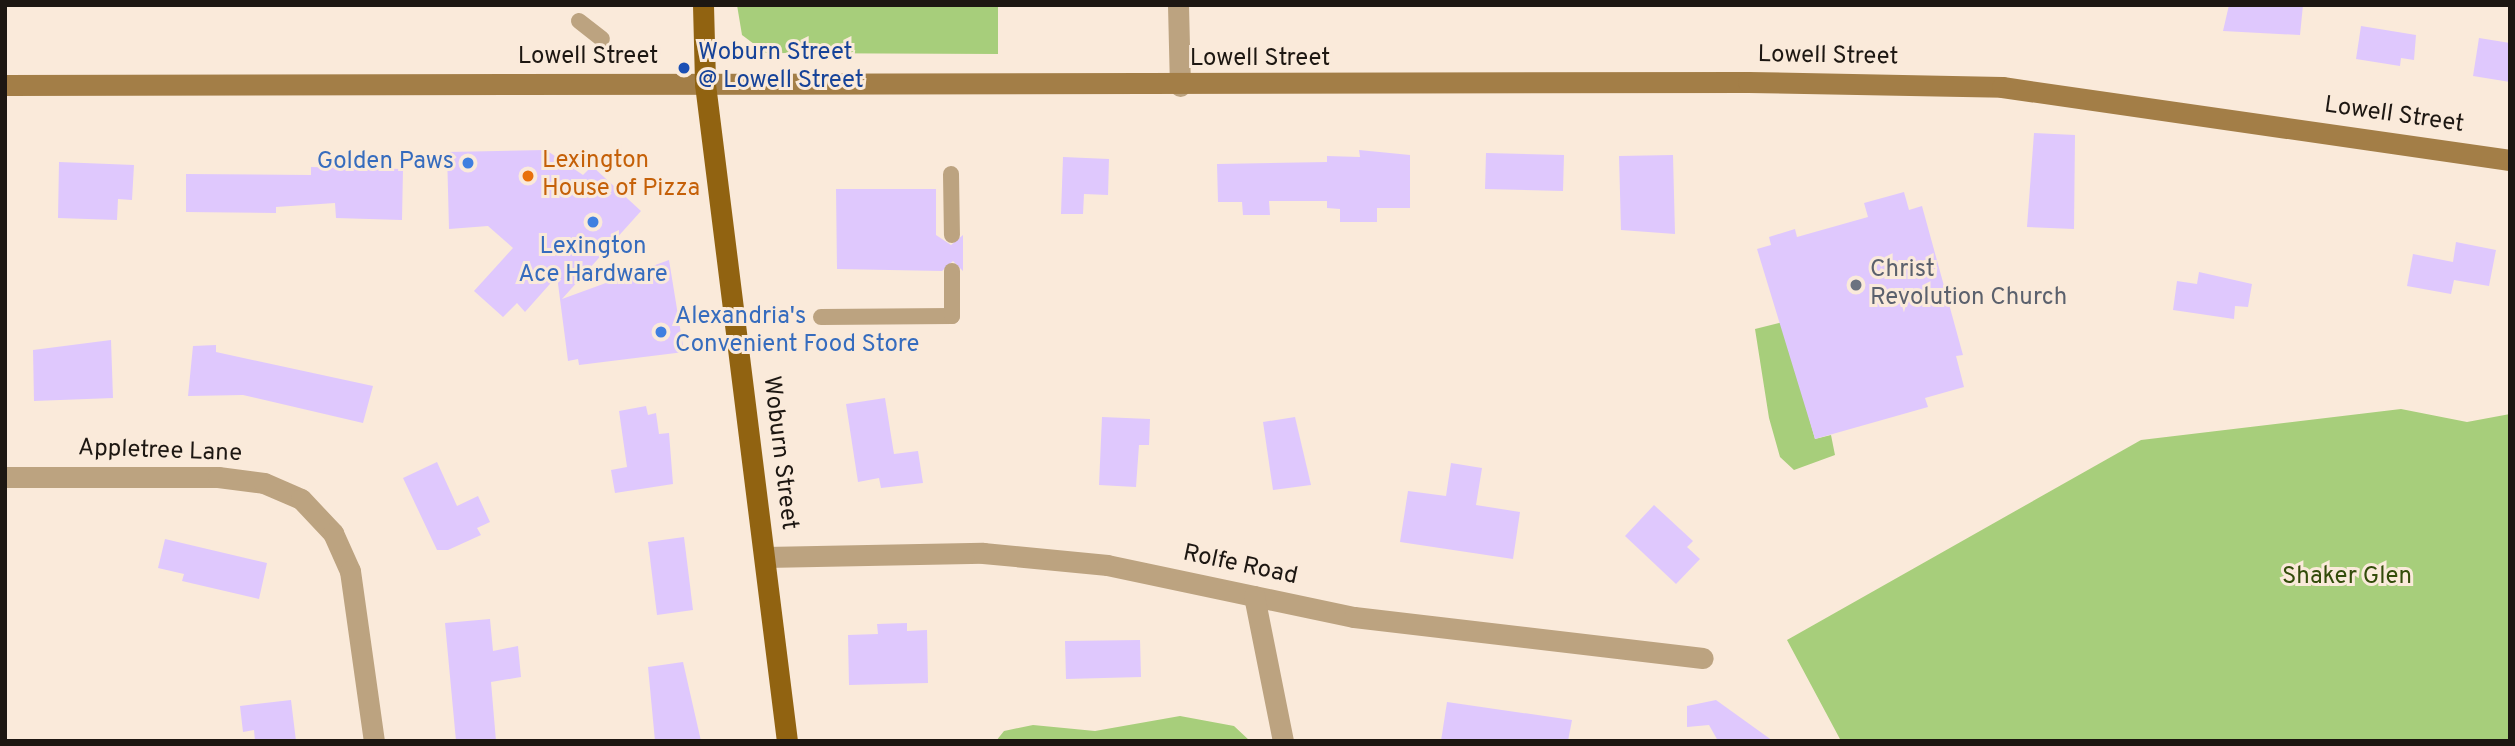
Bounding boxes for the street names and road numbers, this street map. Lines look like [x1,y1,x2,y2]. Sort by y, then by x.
street label: Lowell Street [1757,41,1899,73]
street label: Lowell Street [518,44,658,72]
street label: Lowell Street [1190,46,1330,74]
street label: Lowell Street [2322,92,2466,140]
street label: Woburn Street [755,374,803,532]
street label: Appletree Lane [77,435,243,469]
street label: Rolfe Road [1180,540,1300,592]

